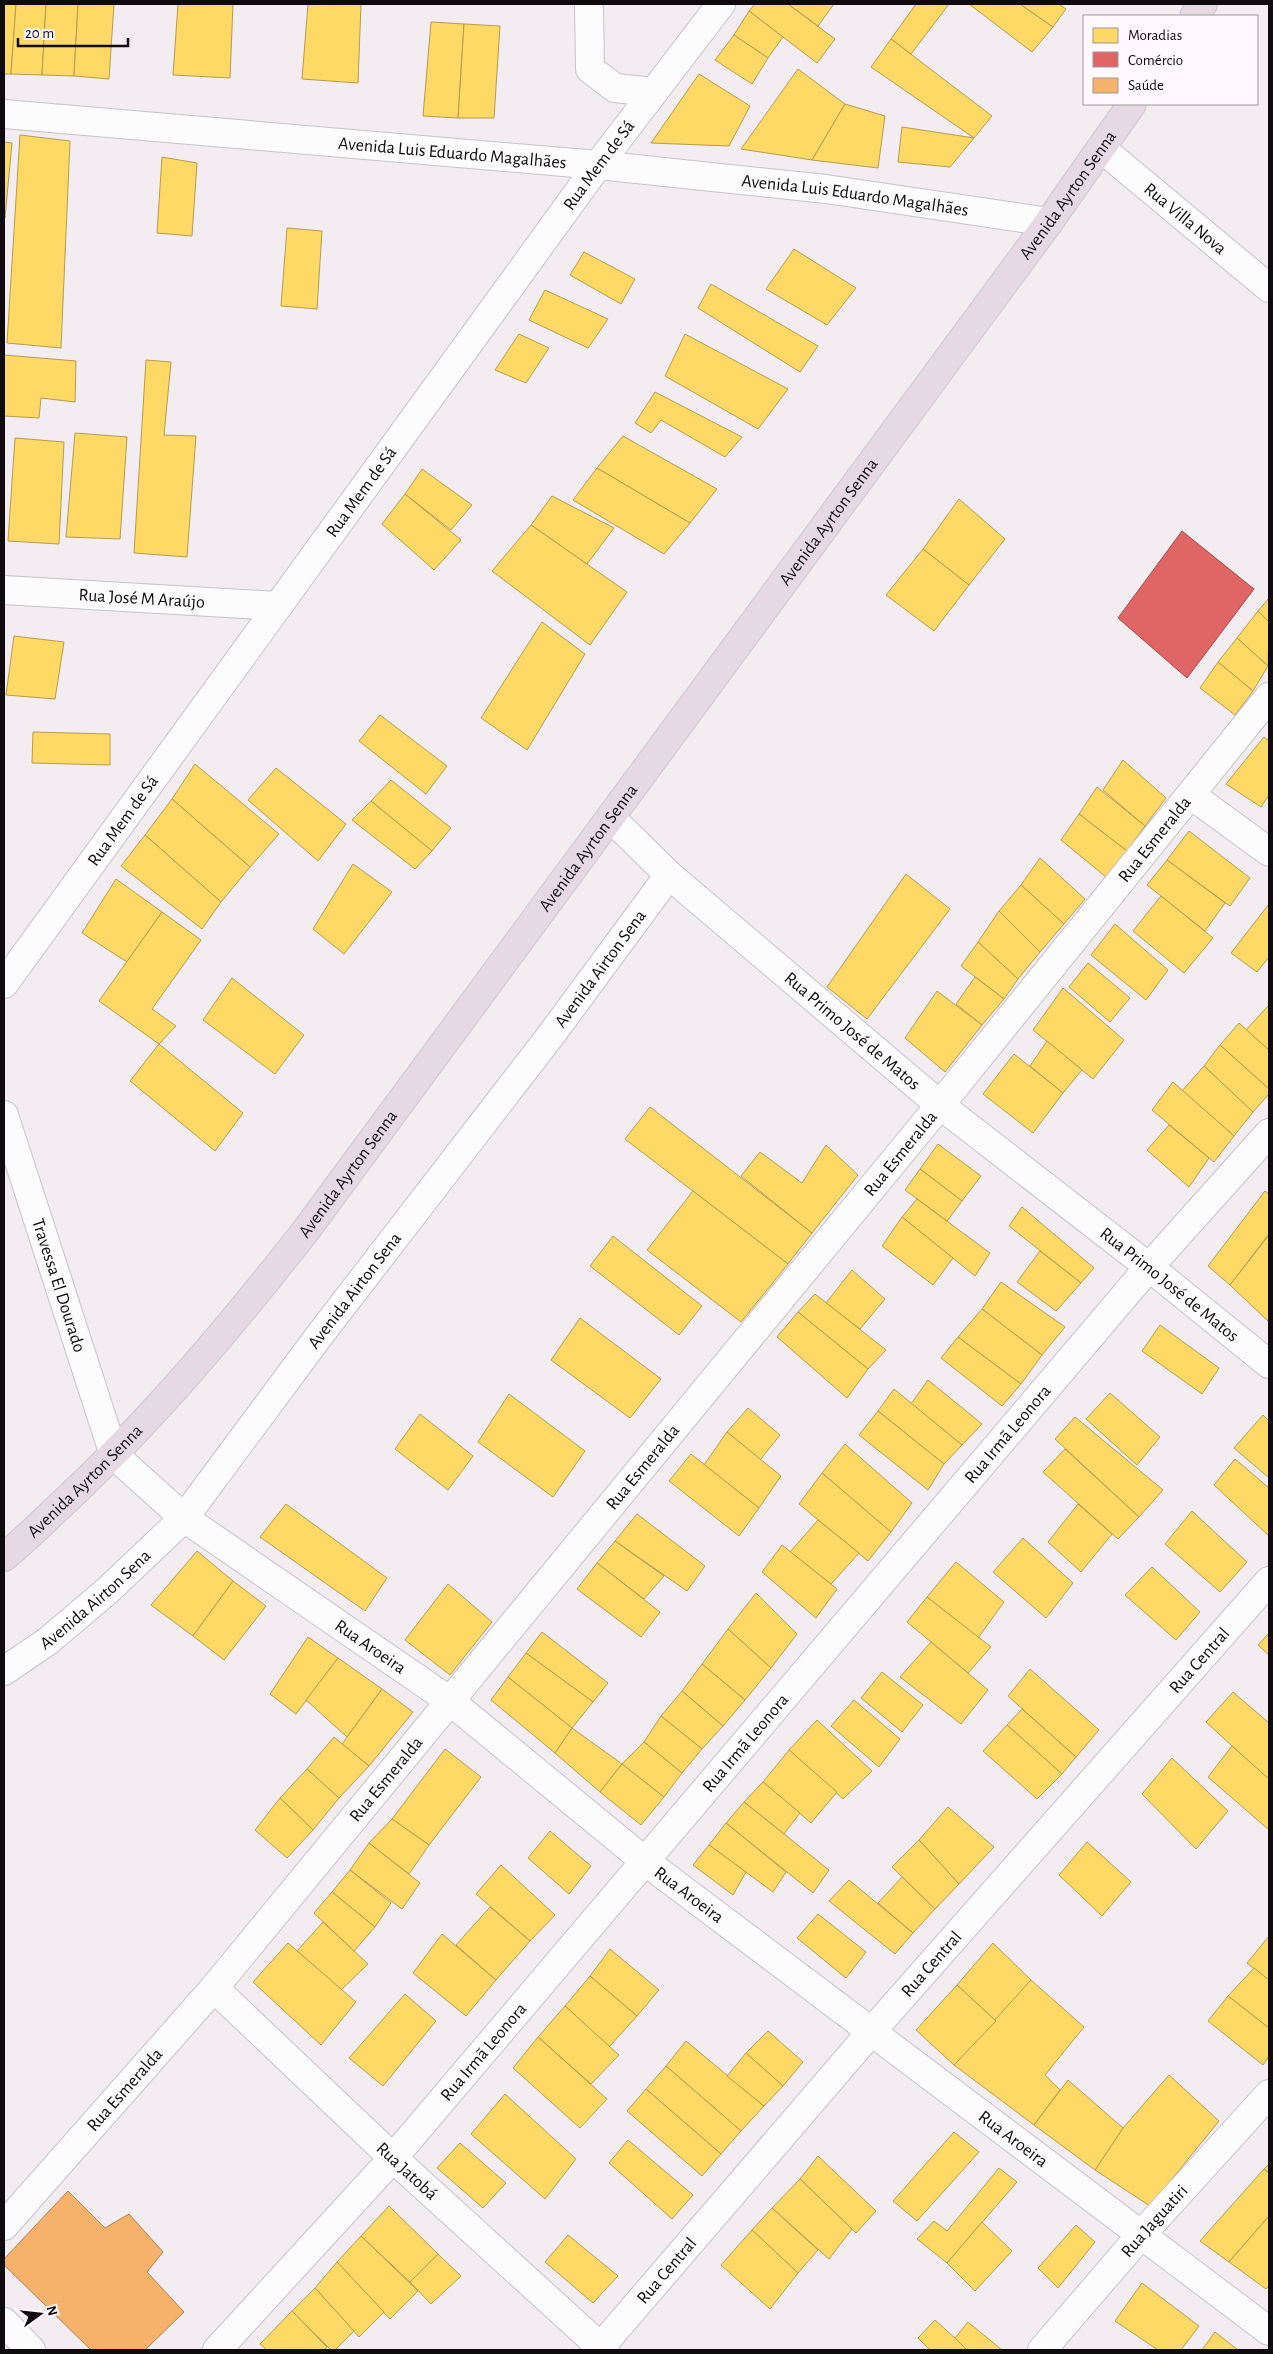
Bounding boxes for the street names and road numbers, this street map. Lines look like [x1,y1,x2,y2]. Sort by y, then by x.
street label: Rua Mem de Sá [560,118,639,214]
street label: Avenida Ayrton Senna [1017,128,1120,263]
street label: Avenida Luis Eduardo Magalhães [337,135,567,172]
street label: Avenida Luis Eduardo Magalhães [741,172,970,220]
street label: Rua Villa Nova [1140,180,1229,258]
street label: Rua Mem de Sá [323,444,400,541]
street label: Avenida Ayrton Senna [776,455,882,589]
street label: Rua José M Araújo [78,586,205,612]
street label: Rua Mem de Sá [85,773,162,870]
street label: Avenida Ayrton Senna [536,781,642,915]
street label: Rua Esmeralda [1115,794,1195,886]
street label: Avenida Airton Sena [552,907,650,1031]
street label: Rua Primo José de Matos [781,969,923,1094]
street label: Avenida Ayrton Senna [296,1107,401,1241]
street label: Rua Esmeralda [861,1108,941,1200]
street label: Travessa El Dourado [28,1216,88,1355]
street label: Rua Primo José de Matos [1096,1224,1242,1346]
street label: Avenida Airton Sena [305,1230,405,1352]
street label: Rua Irmã Leonora [962,1382,1055,1487]
street label: Avenida Ayrton Senna [24,1422,147,1542]
street label: Rua Esmeralda [603,1422,683,1514]
street label: Avenida Airton Sena [37,1547,155,1654]
street label: Rua Aroeira [331,1617,409,1678]
street label: Rua Central [1166,1625,1233,1697]
street label: Rua Irmã Leonora [700,1691,793,1796]
street label: Rua Esmeralda [347,1734,427,1826]
street label: Rua Aroeira [650,1864,727,1927]
street label: Rua Central [898,1928,965,2001]
street label: Rua Irmã Leonora [438,2000,531,2105]
street label: Rua Esmeralda [84,2045,166,2135]
street label: Rua Aroeira [975,2108,1051,2171]
street label: Rua Jatobá [373,2139,441,2204]
street label: Rua Jaguatiri [1118,2182,1192,2261]
street label: Rua Central [634,2234,700,2308]

